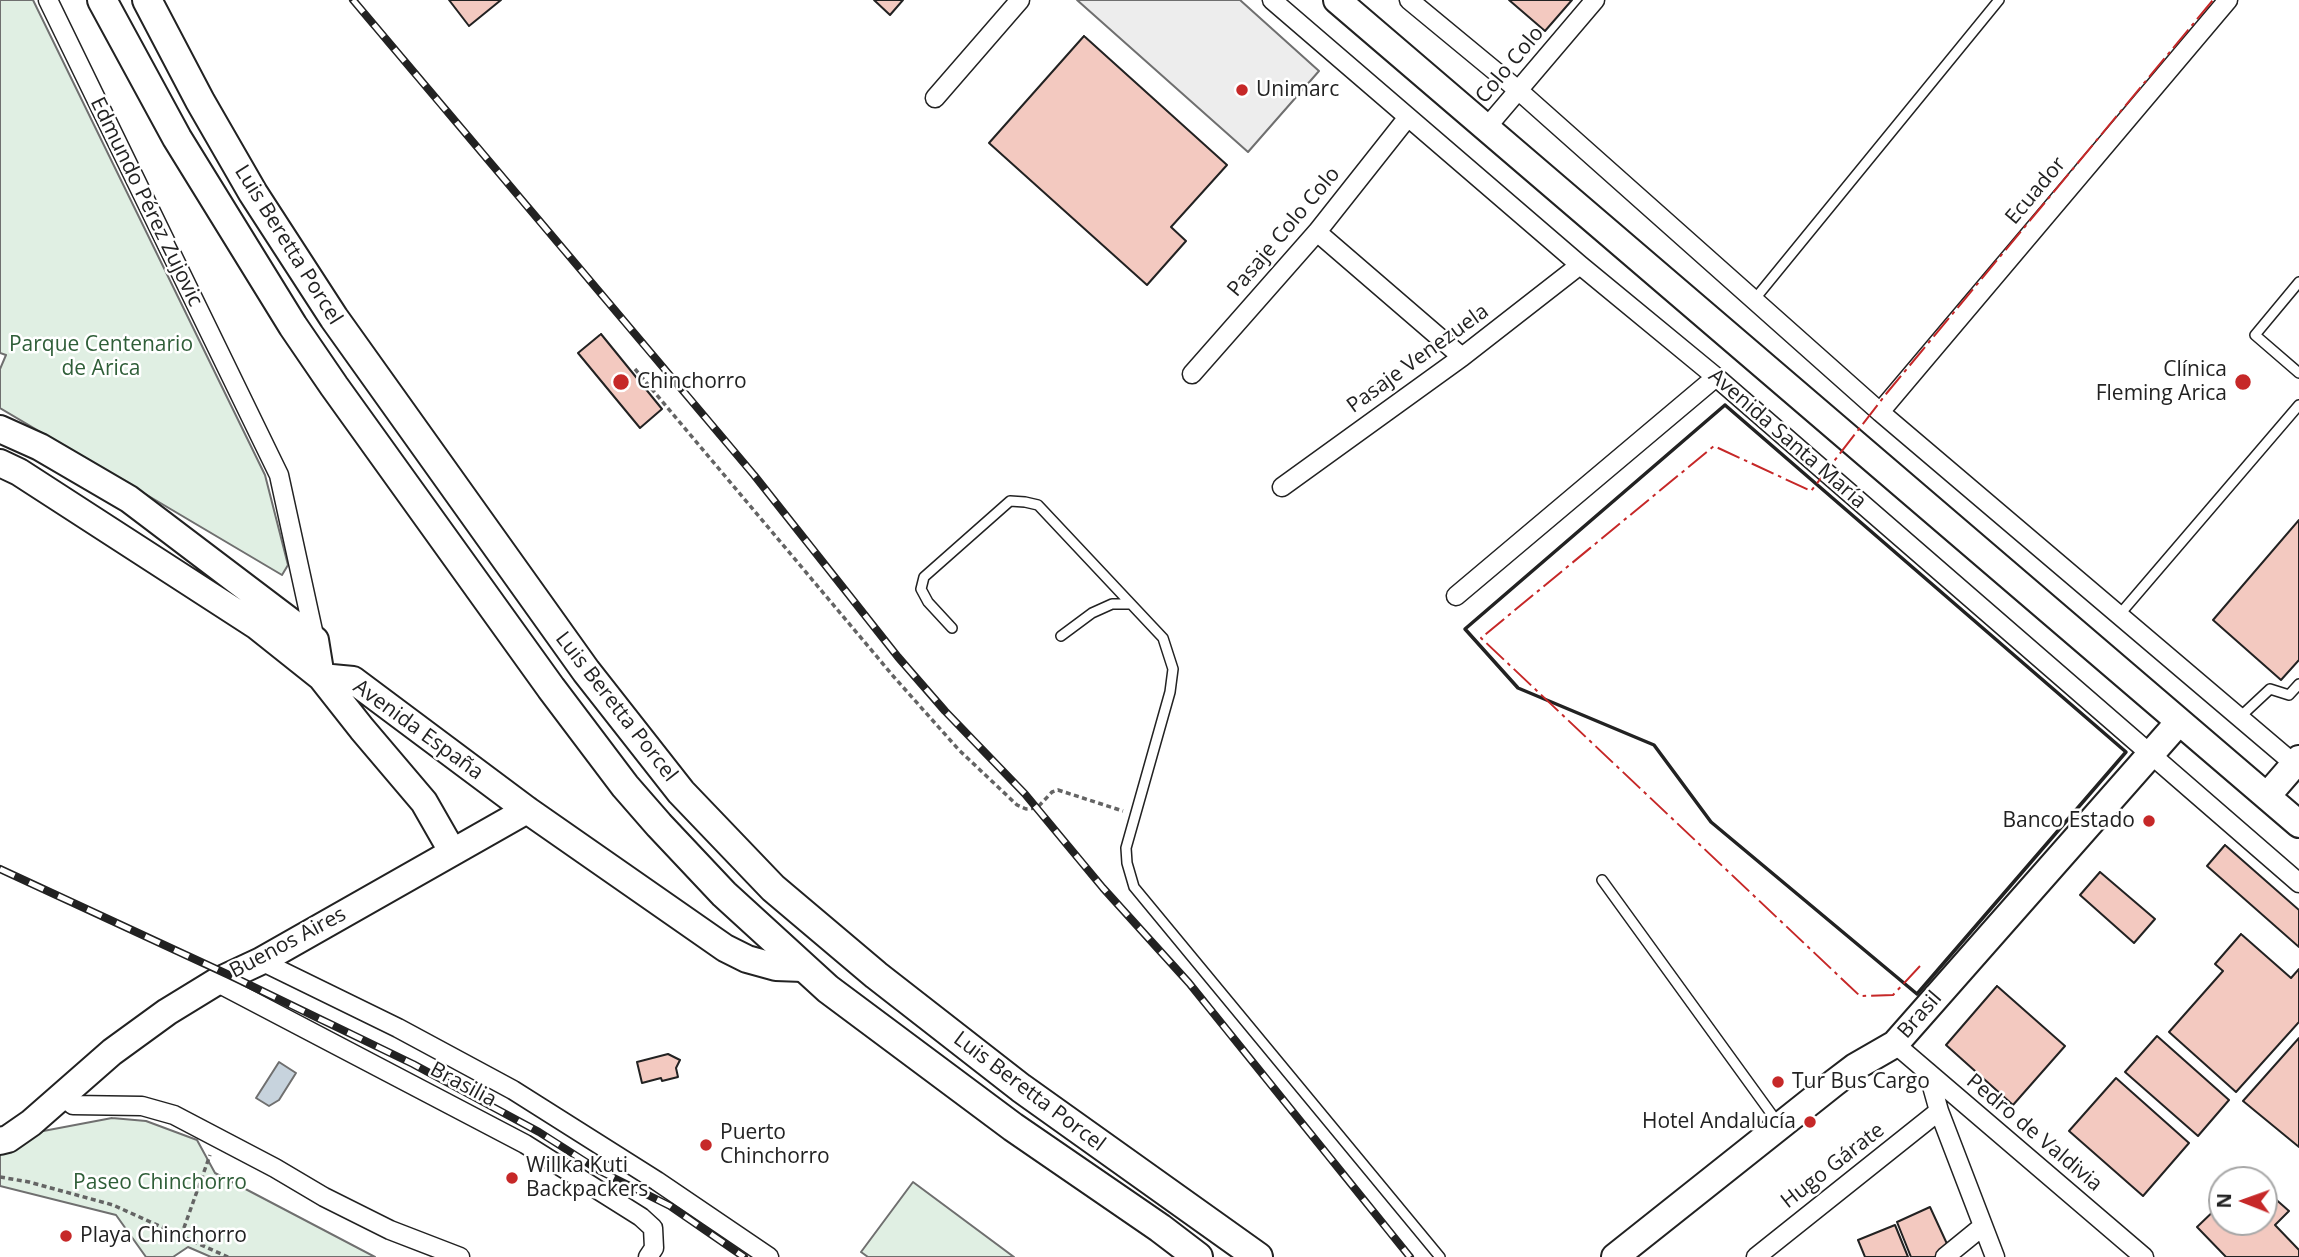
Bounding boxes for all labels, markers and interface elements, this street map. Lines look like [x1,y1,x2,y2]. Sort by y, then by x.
street label: Colo Colo [1470,21,1550,109]
place label: Unimarc [1256,77,1339,103]
marker: Unimarc [1234,82,1250,98]
street label: Edmundo Pérez Zujovic [84,93,208,311]
street label: Ecuador [2001,152,2071,230]
street label: Luis Beretta Porcel [229,161,347,329]
street label: Pasaje Colo Colo [1222,162,1346,302]
street label: Pasaje Venezuela [1342,299,1494,419]
park label: Parque Centenario de Arica [9,332,193,382]
place label: Clínica Fleming Arica [2096,357,2227,407]
street label: Avenida Santa María [1703,364,1871,514]
place label: Chinchorro [637,369,747,395]
marker: Chinchorro [611,372,631,392]
marker: Clínica Fleming Arica [2233,372,2253,392]
street label: Luis Beretta Porcel [550,627,682,787]
street label: Avenida España [348,674,488,786]
place label: Banco Estado [2002,808,2135,834]
marker: Banco Estado [2141,813,2157,829]
street label: Buenos Aires [225,902,351,984]
street label: Brasil [1893,986,1947,1044]
street label: Luis Beretta Porcel [948,1027,1110,1157]
street label: Brasilia [426,1057,500,1113]
place label: Tur Bus Cargo [1792,1069,1930,1095]
street label: Pedro de Valdivia [1961,1069,2107,1197]
marker: Tur Bus Cargo [1770,1074,1786,1090]
place label: Hotel Andalucía [1642,1109,1796,1135]
marker: Hotel Andalucía [1802,1114,1818,1130]
street label: Hugo Gárate [1776,1118,1890,1214]
place label: Puerto Chinchorro [720,1120,830,1170]
marker: Puerto Chinchorro [698,1137,714,1153]
place label: Willka Kuti Backpackers [526,1153,648,1203]
north arrow [2208,1166,2278,1236]
park label: Paseo Chinchorro [73,1170,247,1196]
marker: Willka Kuti Backpackers [504,1170,520,1186]
text: N [2211,1193,2237,1209]
place label: Playa Chinchorro [80,1223,247,1249]
marker: Playa Chinchorro [58,1228,74,1244]

